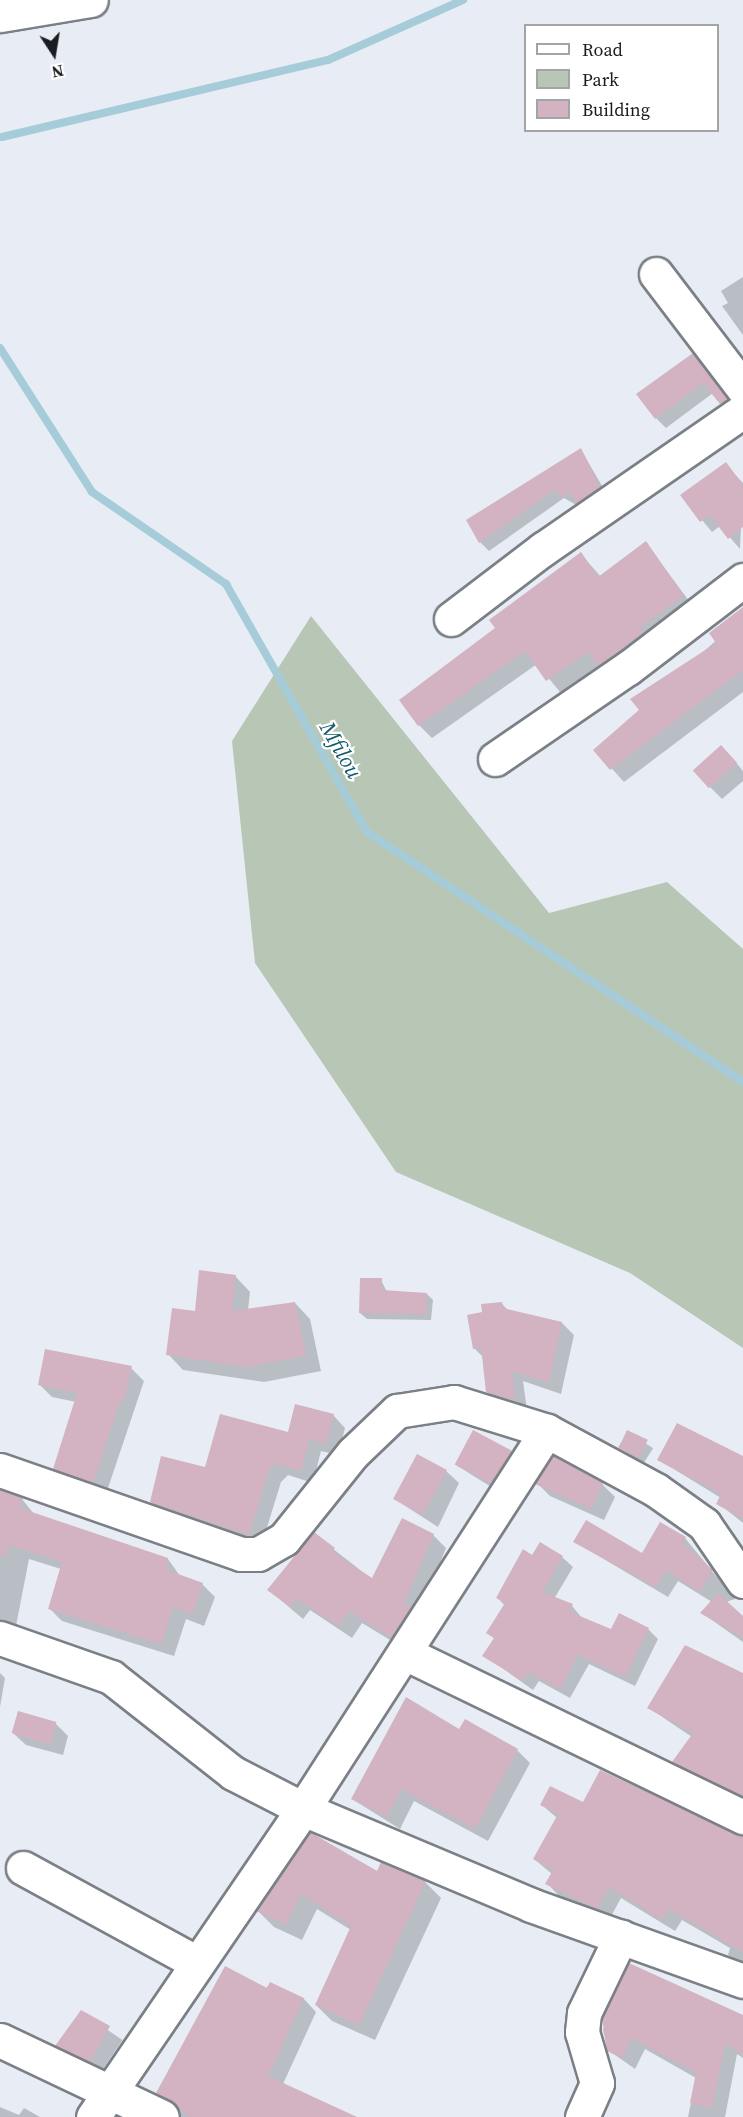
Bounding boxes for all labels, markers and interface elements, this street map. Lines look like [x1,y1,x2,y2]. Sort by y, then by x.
north arrow [24,24,84,84]
legend [524,24,719,132]
text: Road [582,37,623,62]
text: N [50,60,66,84]
text: Park [582,67,619,92]
text: Building [582,97,650,122]
water label: Mfilou [314,717,368,783]

